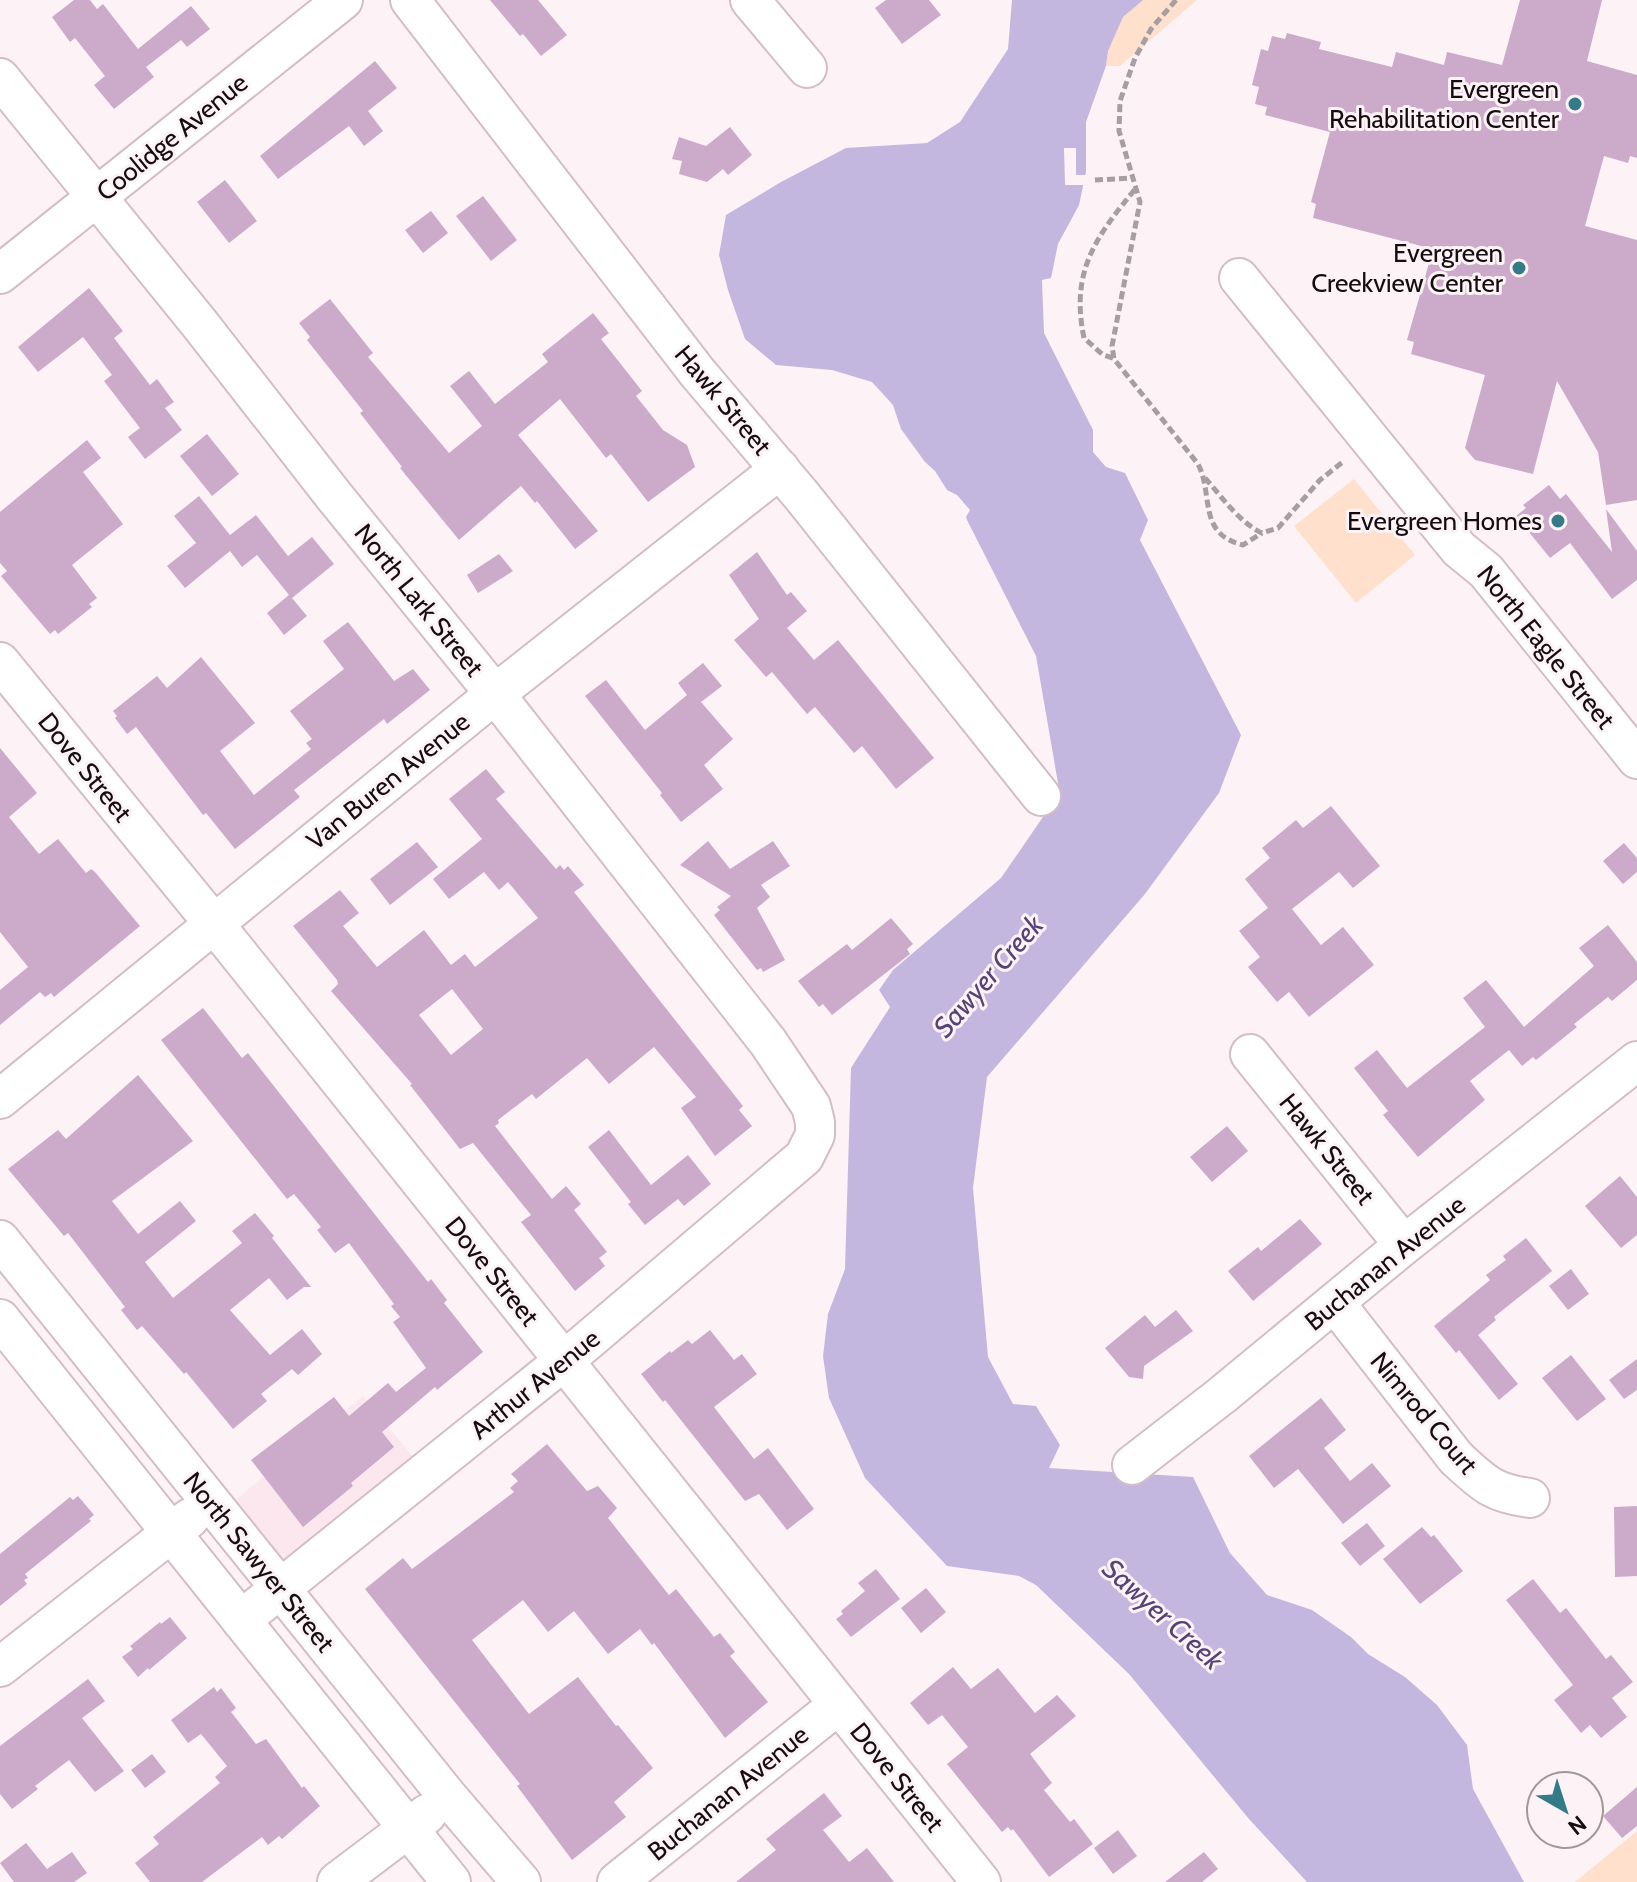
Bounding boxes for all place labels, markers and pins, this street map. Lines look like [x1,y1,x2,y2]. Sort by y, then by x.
place label: Evergreen Rehabilitation Center [1329,73,1560,135]
marker: Evergreen Rehabilitation Center [1566,95,1584,113]
place label: Evergreen Creekview Center [1311,237,1504,299]
marker: Evergreen Creekview Center [1510,259,1528,277]
place label: Evergreen Homes [1347,505,1542,537]
marker: Evergreen Homes [1549,512,1567,530]

